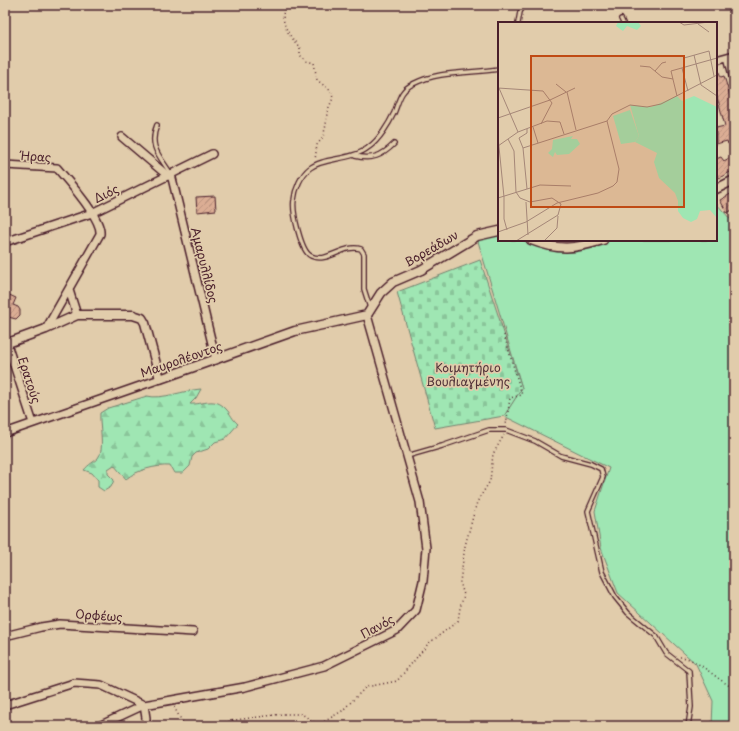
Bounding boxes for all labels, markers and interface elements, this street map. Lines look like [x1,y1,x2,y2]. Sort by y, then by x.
inset map [498,22,717,241]
street label: Ήρας [18,146,52,166]
street label: Διός [90,179,122,207]
street label: Αμαρυλλίδος [187,225,223,305]
street label: Βορεάδων [401,225,461,271]
street label: Μαυρολέοντος [138,337,224,381]
street label: Ερατούς [14,354,46,406]
park label: Κοιμητήριο Βουλιαγμένης [426,358,510,390]
street label: Ορφέως [75,604,123,626]
street label: Πανός [357,609,397,643]

